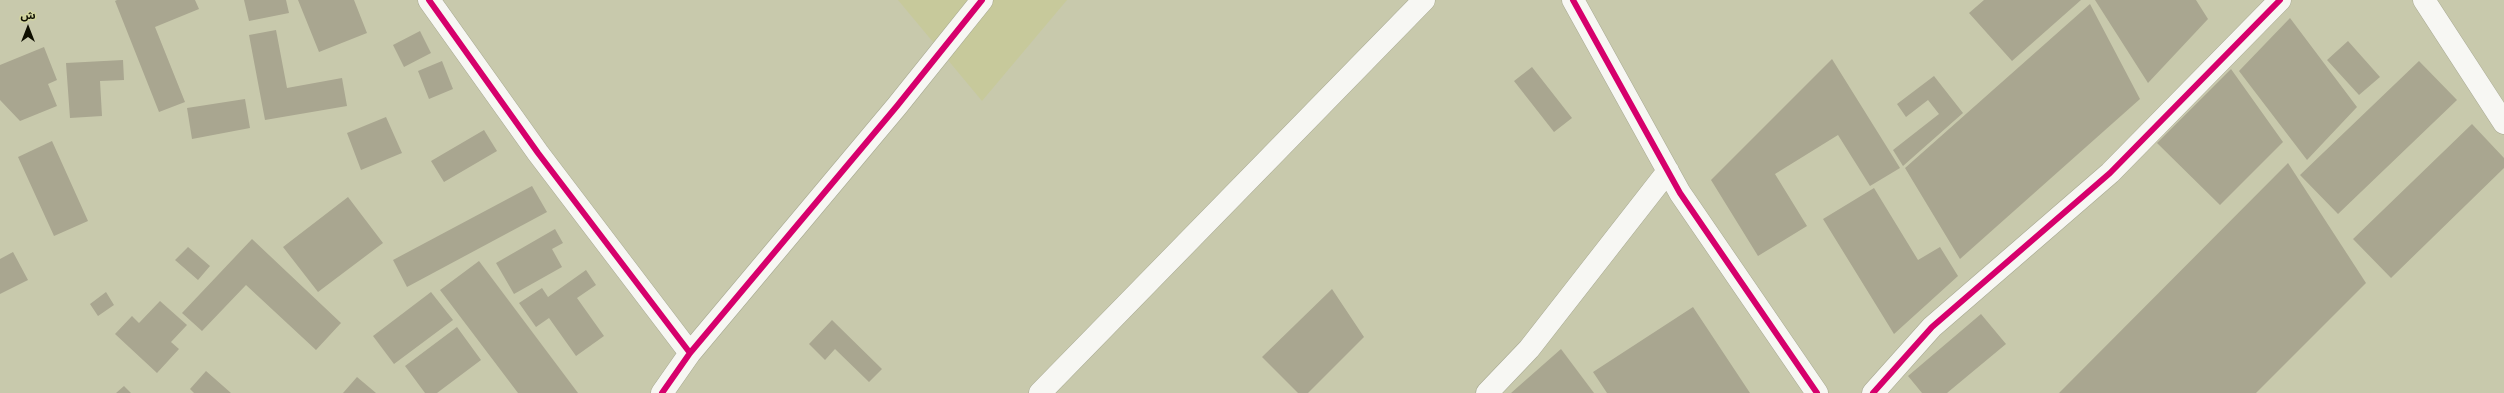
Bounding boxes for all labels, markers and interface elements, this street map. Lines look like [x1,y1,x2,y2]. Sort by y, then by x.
north arrow [8,8,48,48]
text: ش [20,9,36,22]

